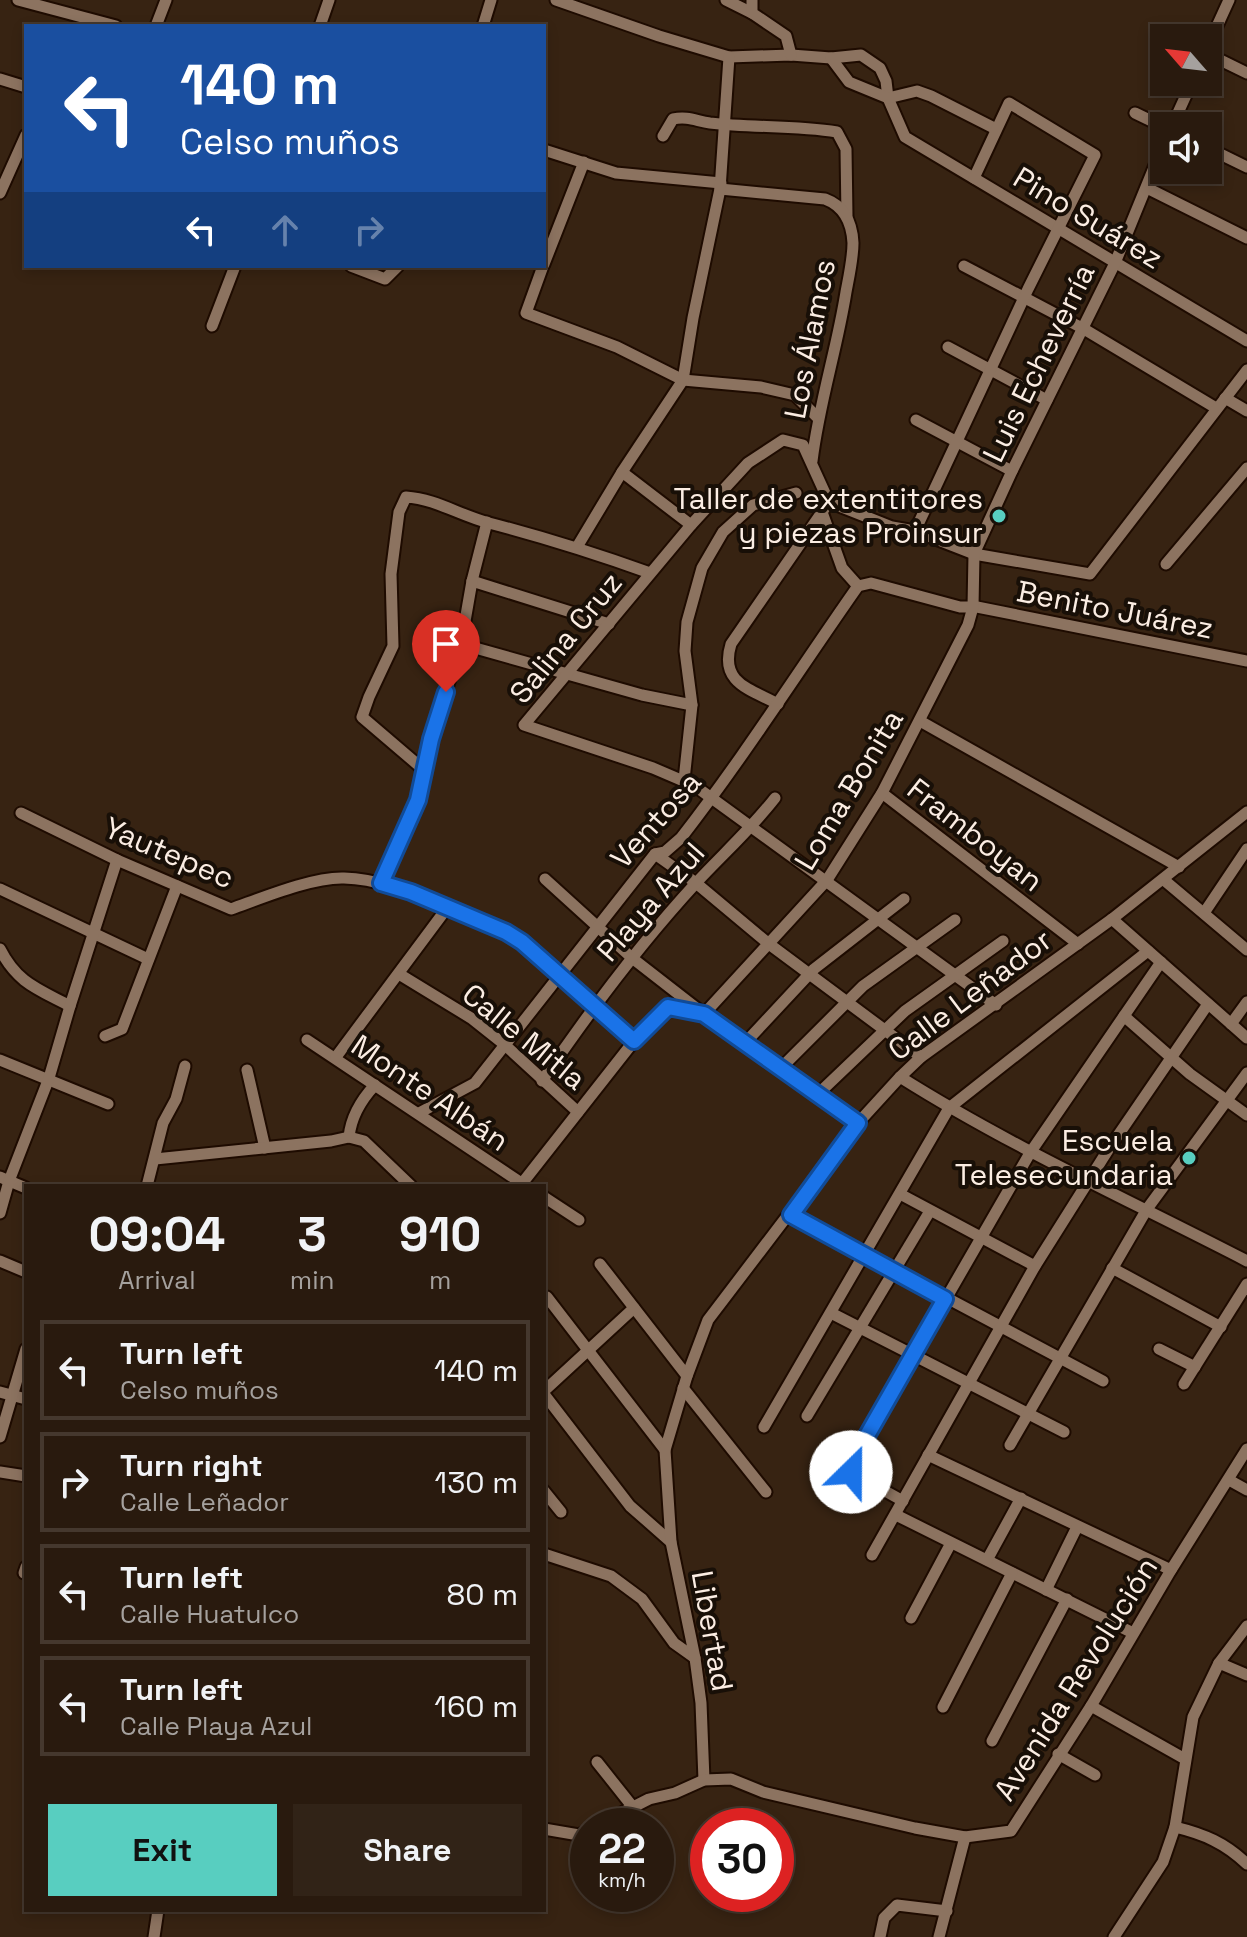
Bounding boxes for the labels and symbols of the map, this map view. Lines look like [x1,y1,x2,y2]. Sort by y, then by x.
north arrow [1150,24,1222,96]
street label: Pino Suárez [1006,158,1170,277]
street label: Los Álamos [775,256,844,422]
street label: Luis Echeverría [974,257,1104,469]
place label: Taller de extentitores y piezas Proinsur [674,479,983,552]
marker: Taller de extentitores y piezas Proinsur [990,507,1008,525]
street label: Salina Cruz [501,564,631,711]
street label: Benito Juárez [1014,571,1217,648]
pin [412,610,480,692]
street label: Loma Bonita [785,702,912,877]
street label: Ventosa [602,763,710,877]
street label: Framboyan [900,769,1051,900]
street label: Yautepec [98,808,240,897]
street label: Playa Azul [588,834,713,969]
street label: Calle Leñador [880,920,1059,1069]
street label: Calle Mitla [454,975,594,1098]
street label: Monte Albán [344,1026,517,1160]
place label: Escuela Telesecundaria [955,1121,1173,1194]
marker: Escuela Telesecundaria [1180,1149,1198,1167]
position arrow [809,1430,893,1514]
street label: Avenida Revolución [985,1550,1166,1808]
street label: Libertad [683,1567,742,1694]
speed limit sign: 30 [690,1808,794,1912]

